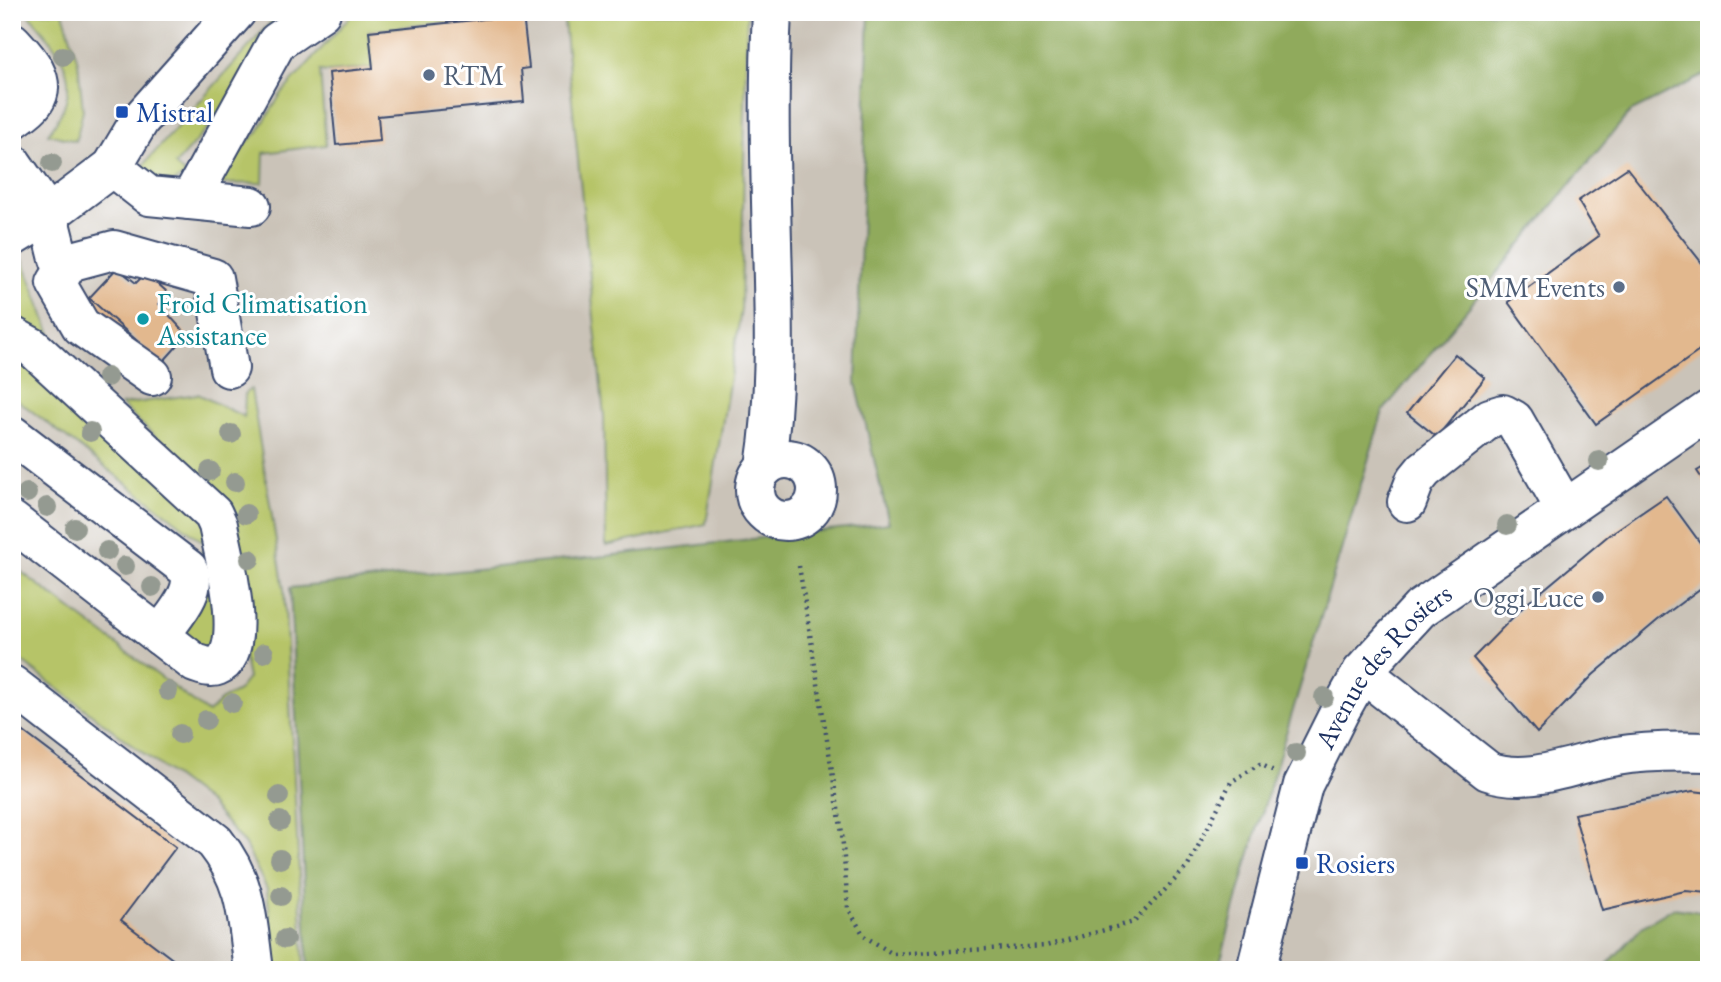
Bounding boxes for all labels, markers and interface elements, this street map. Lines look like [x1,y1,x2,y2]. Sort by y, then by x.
place label: RTM [443,57,504,93]
marker: RTM [421,67,437,83]
place label: Mistral [136,94,213,130]
marker: Mistral [114,104,130,120]
place label: SMM Events [1466,269,1605,305]
marker: SMM Events [1611,279,1627,295]
place label: Froid Climatisation Assistance [156,285,368,353]
marker: Froid Climatisation Assistance [135,311,151,327]
street label: Avenue des Rosiers [1306,575,1459,756]
place label: Oggi Luce [1473,579,1584,615]
marker: Oggi Luce [1590,589,1606,605]
place label: Rosiers [1316,845,1395,881]
marker: Rosiers [1294,855,1310,871]

